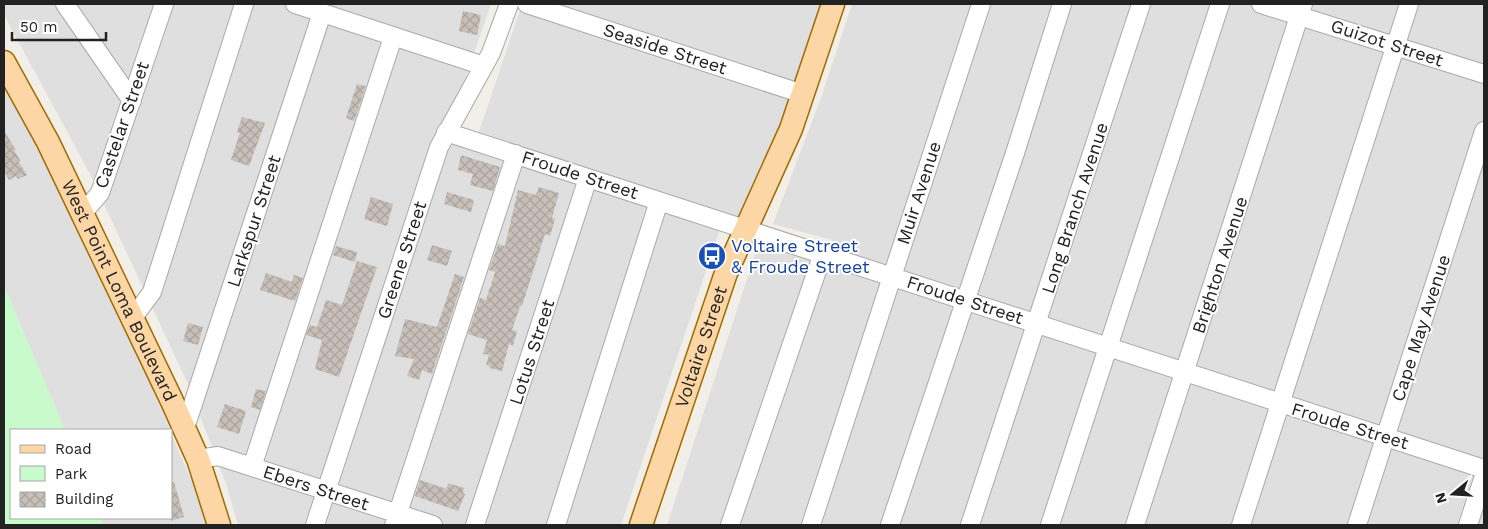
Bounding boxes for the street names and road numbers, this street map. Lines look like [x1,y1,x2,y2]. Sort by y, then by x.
street label: Guizot Street [1328,14,1446,71]
street label: Seaside Street [601,19,730,78]
street label: Castelar Street [90,58,153,191]
street label: Long Branch Avenue [1037,120,1112,296]
street label: Muir Avenue [892,139,945,247]
street label: Froude Street [519,146,641,203]
street label: Larkspur Street [222,152,285,289]
street label: West Point Loma Boulevard [58,176,181,404]
street label: Brighton Avenue [1187,194,1252,336]
street label: Greene Street [373,198,431,321]
street label: Cape May Avenue [1387,252,1454,404]
street label: Froude Street [904,271,1026,328]
street label: Voltaire Street [670,283,731,410]
street label: Lotus Street [505,296,559,407]
street label: Froude Street [1289,398,1412,453]
street label: Ebers Street [261,461,372,515]

